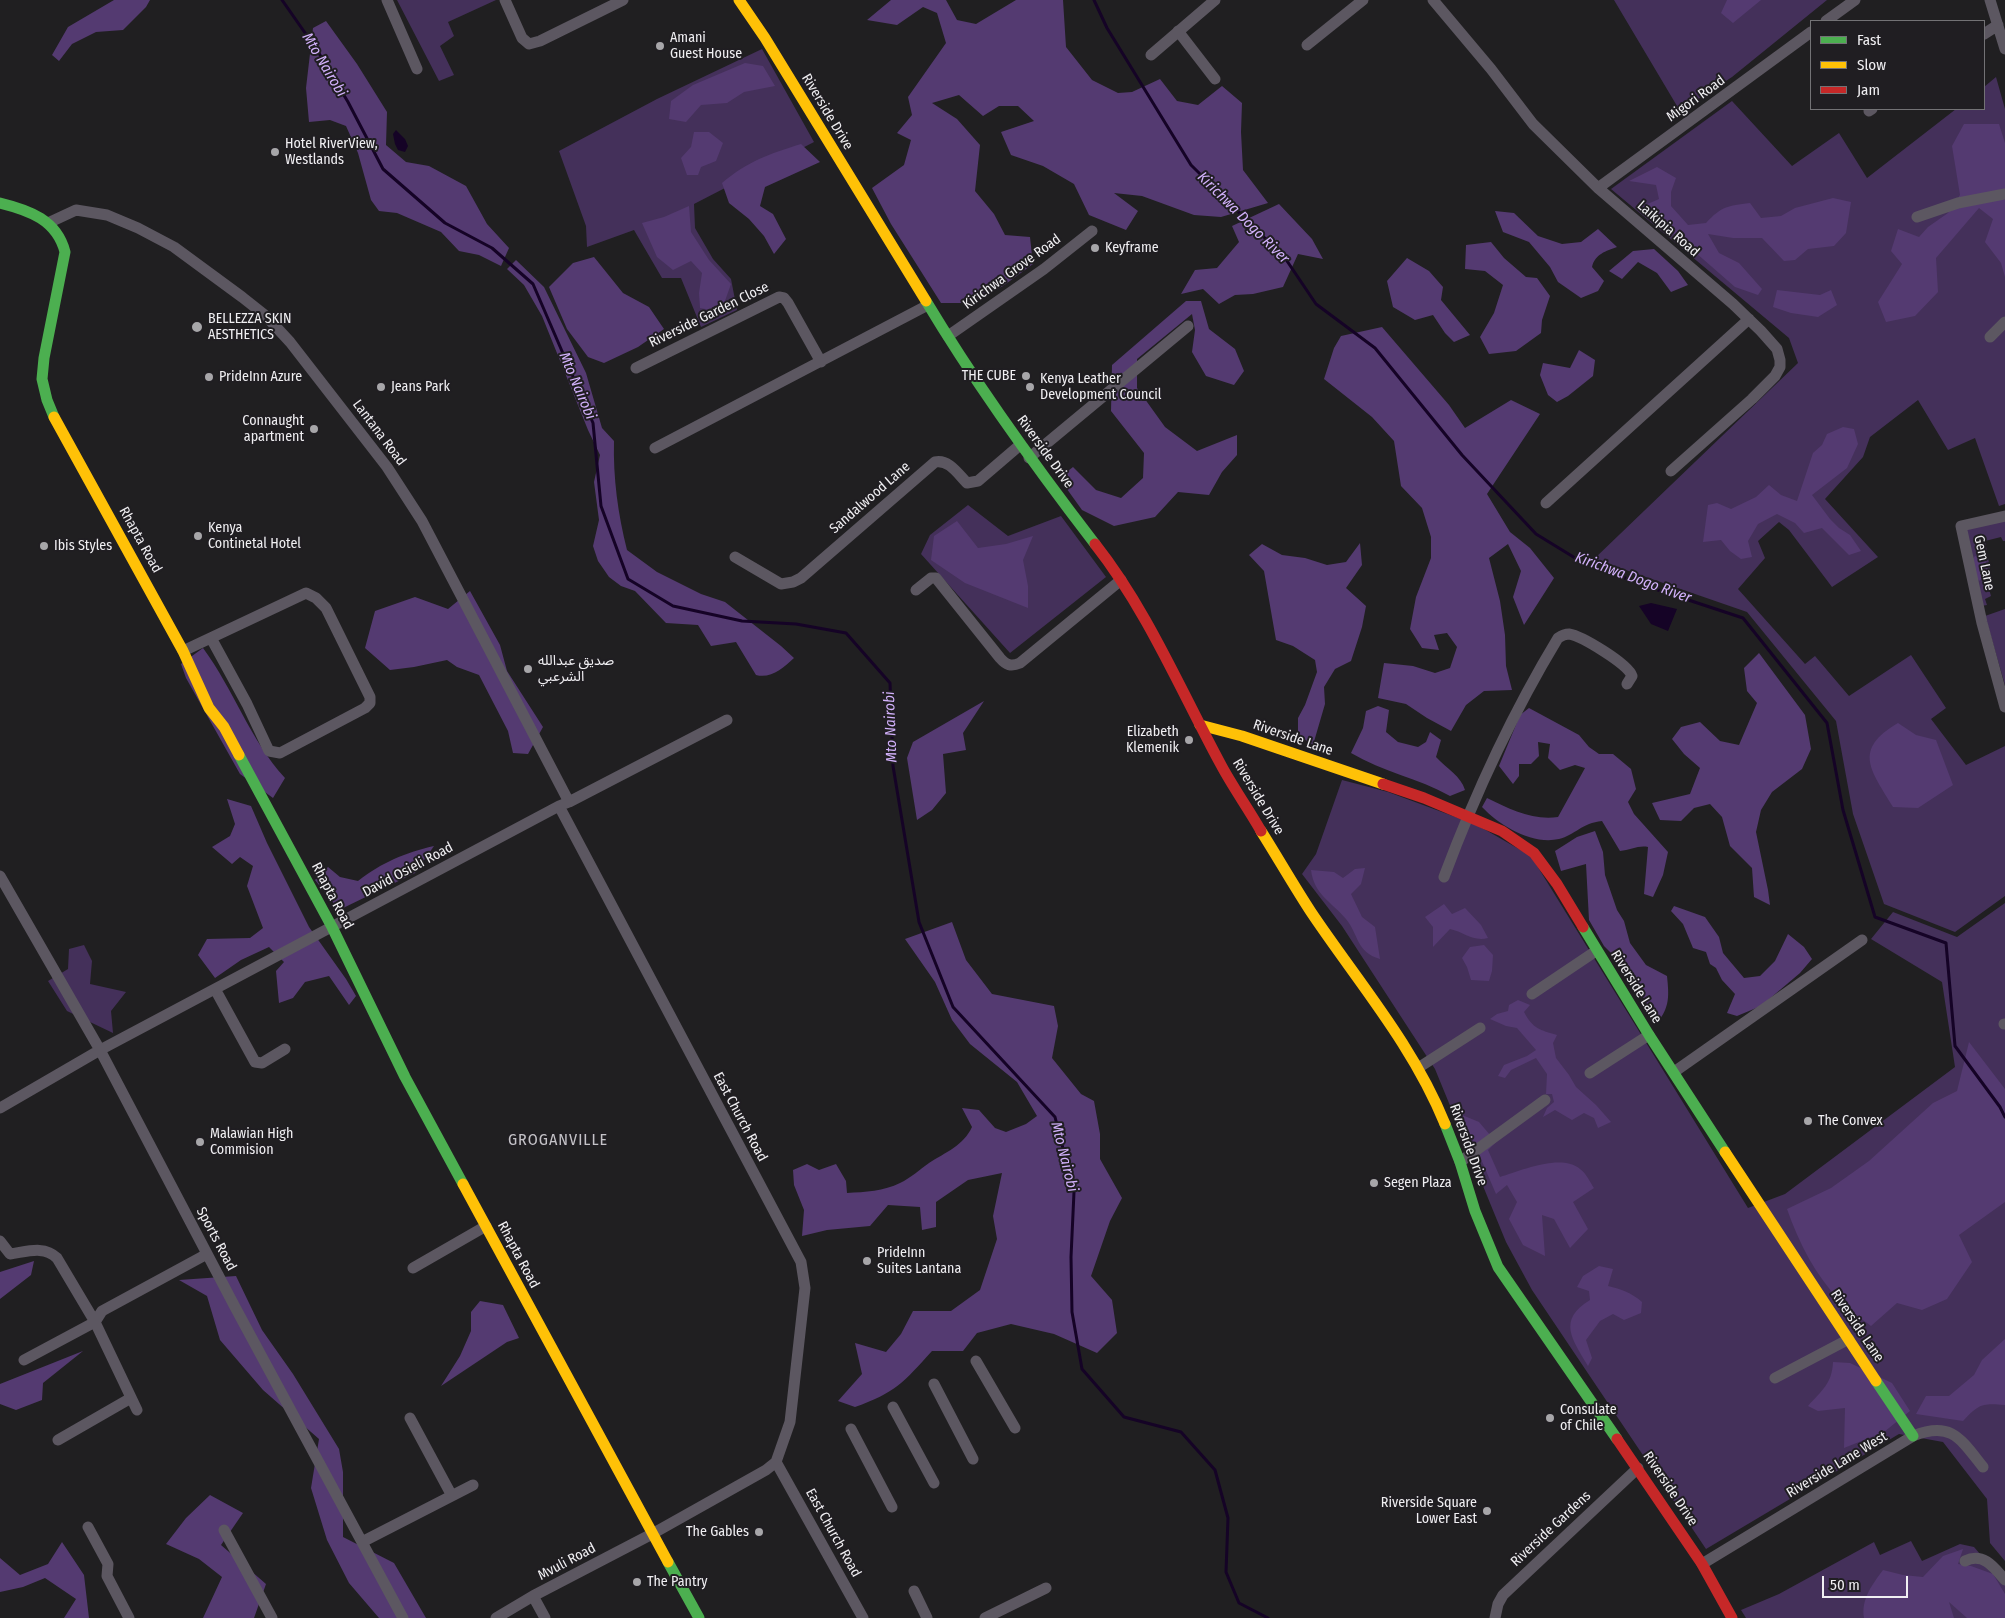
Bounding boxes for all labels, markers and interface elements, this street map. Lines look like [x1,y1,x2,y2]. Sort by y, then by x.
legend [1810,20,1985,110]
water label: Mto Nairobi [298,30,350,100]
place label: Amani Guest House [670,30,742,62]
text: Fast [1857,31,1881,49]
marker: Amani Guest House [654,40,666,52]
text: Slow [1857,56,1886,74]
street label: Riverside Drive [798,71,856,153]
street label: Migori Road [1664,72,1728,126]
text: Jam [1857,81,1880,99]
place label: Hotel RiverView, Westlands [285,136,378,168]
marker: Hotel RiverView, Westlands [269,146,281,158]
water label: Kirichwa Dogo River [1193,168,1293,268]
street label: Laikipia Road [1634,198,1702,260]
street label: Kirichwa Grove Road [960,231,1064,313]
place label: Keyframe [1105,240,1159,256]
marker: Keyframe [1089,242,1101,254]
street label: Riverside Garden Close [646,279,772,351]
place label: BELLEZZA SKIN AESTHETICS [208,311,291,344]
marker: BELLEZZA SKIN AESTHETICS [190,320,204,334]
water label: Mto Nairobi [555,350,599,422]
place label: THE CUBE [962,368,1016,384]
place label: PrideInn Azure [219,369,302,385]
marker: THE CUBE [1020,370,1032,382]
marker: PrideInn Azure [203,371,215,383]
place label: Kenya Leather Development Council [1040,371,1162,404]
place label: Jeans Park [391,379,450,395]
marker: Jeans Park [375,381,387,393]
marker: Kenya Leather Development Council [1024,381,1036,393]
street label: Lantana Road [349,397,409,469]
street label: Riverside Drive [1013,412,1077,492]
place label: Connaught apartment [242,413,304,446]
marker: Connaught apartment [308,423,320,435]
street label: Sandalwood Lane [826,459,914,537]
street label: Rhapta Road [115,504,165,576]
place label: Kenya Continetal Hotel [208,520,301,552]
marker: Kenya Continetal Hotel [192,530,204,542]
street label: Gem Lane [1970,534,1998,592]
place label: Ibis Styles [54,538,112,554]
marker: Ibis Styles [38,540,50,552]
water label: Kirichwa Dogo River [1572,549,1694,607]
place label: صديق عبدالله الشرعبي [538,653,614,686]
marker: صديق عبدالله الشرعبي [522,663,534,675]
water label: Mto Nairobi [881,691,901,763]
street label: Riverside Lane [1251,716,1335,760]
place label: Elizabeth Klemenik [1126,724,1179,756]
marker: Elizabeth Klemenik [1183,734,1195,746]
street label: Riverside Drive [1229,756,1287,838]
street label: David Osieli Road [360,839,456,901]
street label: Rhapta Road [307,860,357,932]
street label: Riverside Lane [1607,947,1665,1027]
street label: East Church Road [709,1069,771,1165]
street label: Riverside Drive [1445,1102,1491,1188]
place label: The Convex [1818,1113,1883,1129]
marker: The Convex [1802,1115,1814,1127]
water label: Mto Nairobi [1047,1120,1081,1194]
place label: Malawian High Commision [210,1126,293,1158]
district label: GROGANVILLE [507,1131,609,1151]
marker: Malawian High Commision [194,1136,206,1148]
place label: Segen Plaza [1384,1175,1452,1191]
marker: Segen Plaza [1368,1177,1380,1189]
street label: Sports Road [192,1204,240,1274]
street label: Rhapta Road [493,1219,543,1291]
place label: PrideInn Suites Lantana [877,1245,961,1278]
marker: PrideInn Suites Lantana [861,1255,873,1267]
street label: Riverside Lane [1827,1287,1887,1365]
place label: Consulate of Chile [1560,1402,1617,1434]
marker: Consulate of Chile [1544,1412,1556,1424]
street label: Riverside Lane West [1784,1428,1890,1502]
street label: Riverside Drive [1639,1449,1701,1529]
street label: East Church Road [802,1486,864,1580]
street label: Riverside Gardens [1507,1488,1595,1570]
place label: Riverside Square Lower East [1381,1495,1477,1528]
marker: Riverside Square Lower East [1481,1505,1493,1517]
place label: The Gables [686,1524,749,1540]
marker: The Gables [753,1526,765,1538]
street label: Mvuli Road [535,1540,599,1584]
scale bar [1825,1566,1911,1598]
place label: The Pantry [647,1574,708,1590]
marker: The Pantry [631,1576,643,1588]
text: 50 m [1830,1576,1860,1594]

